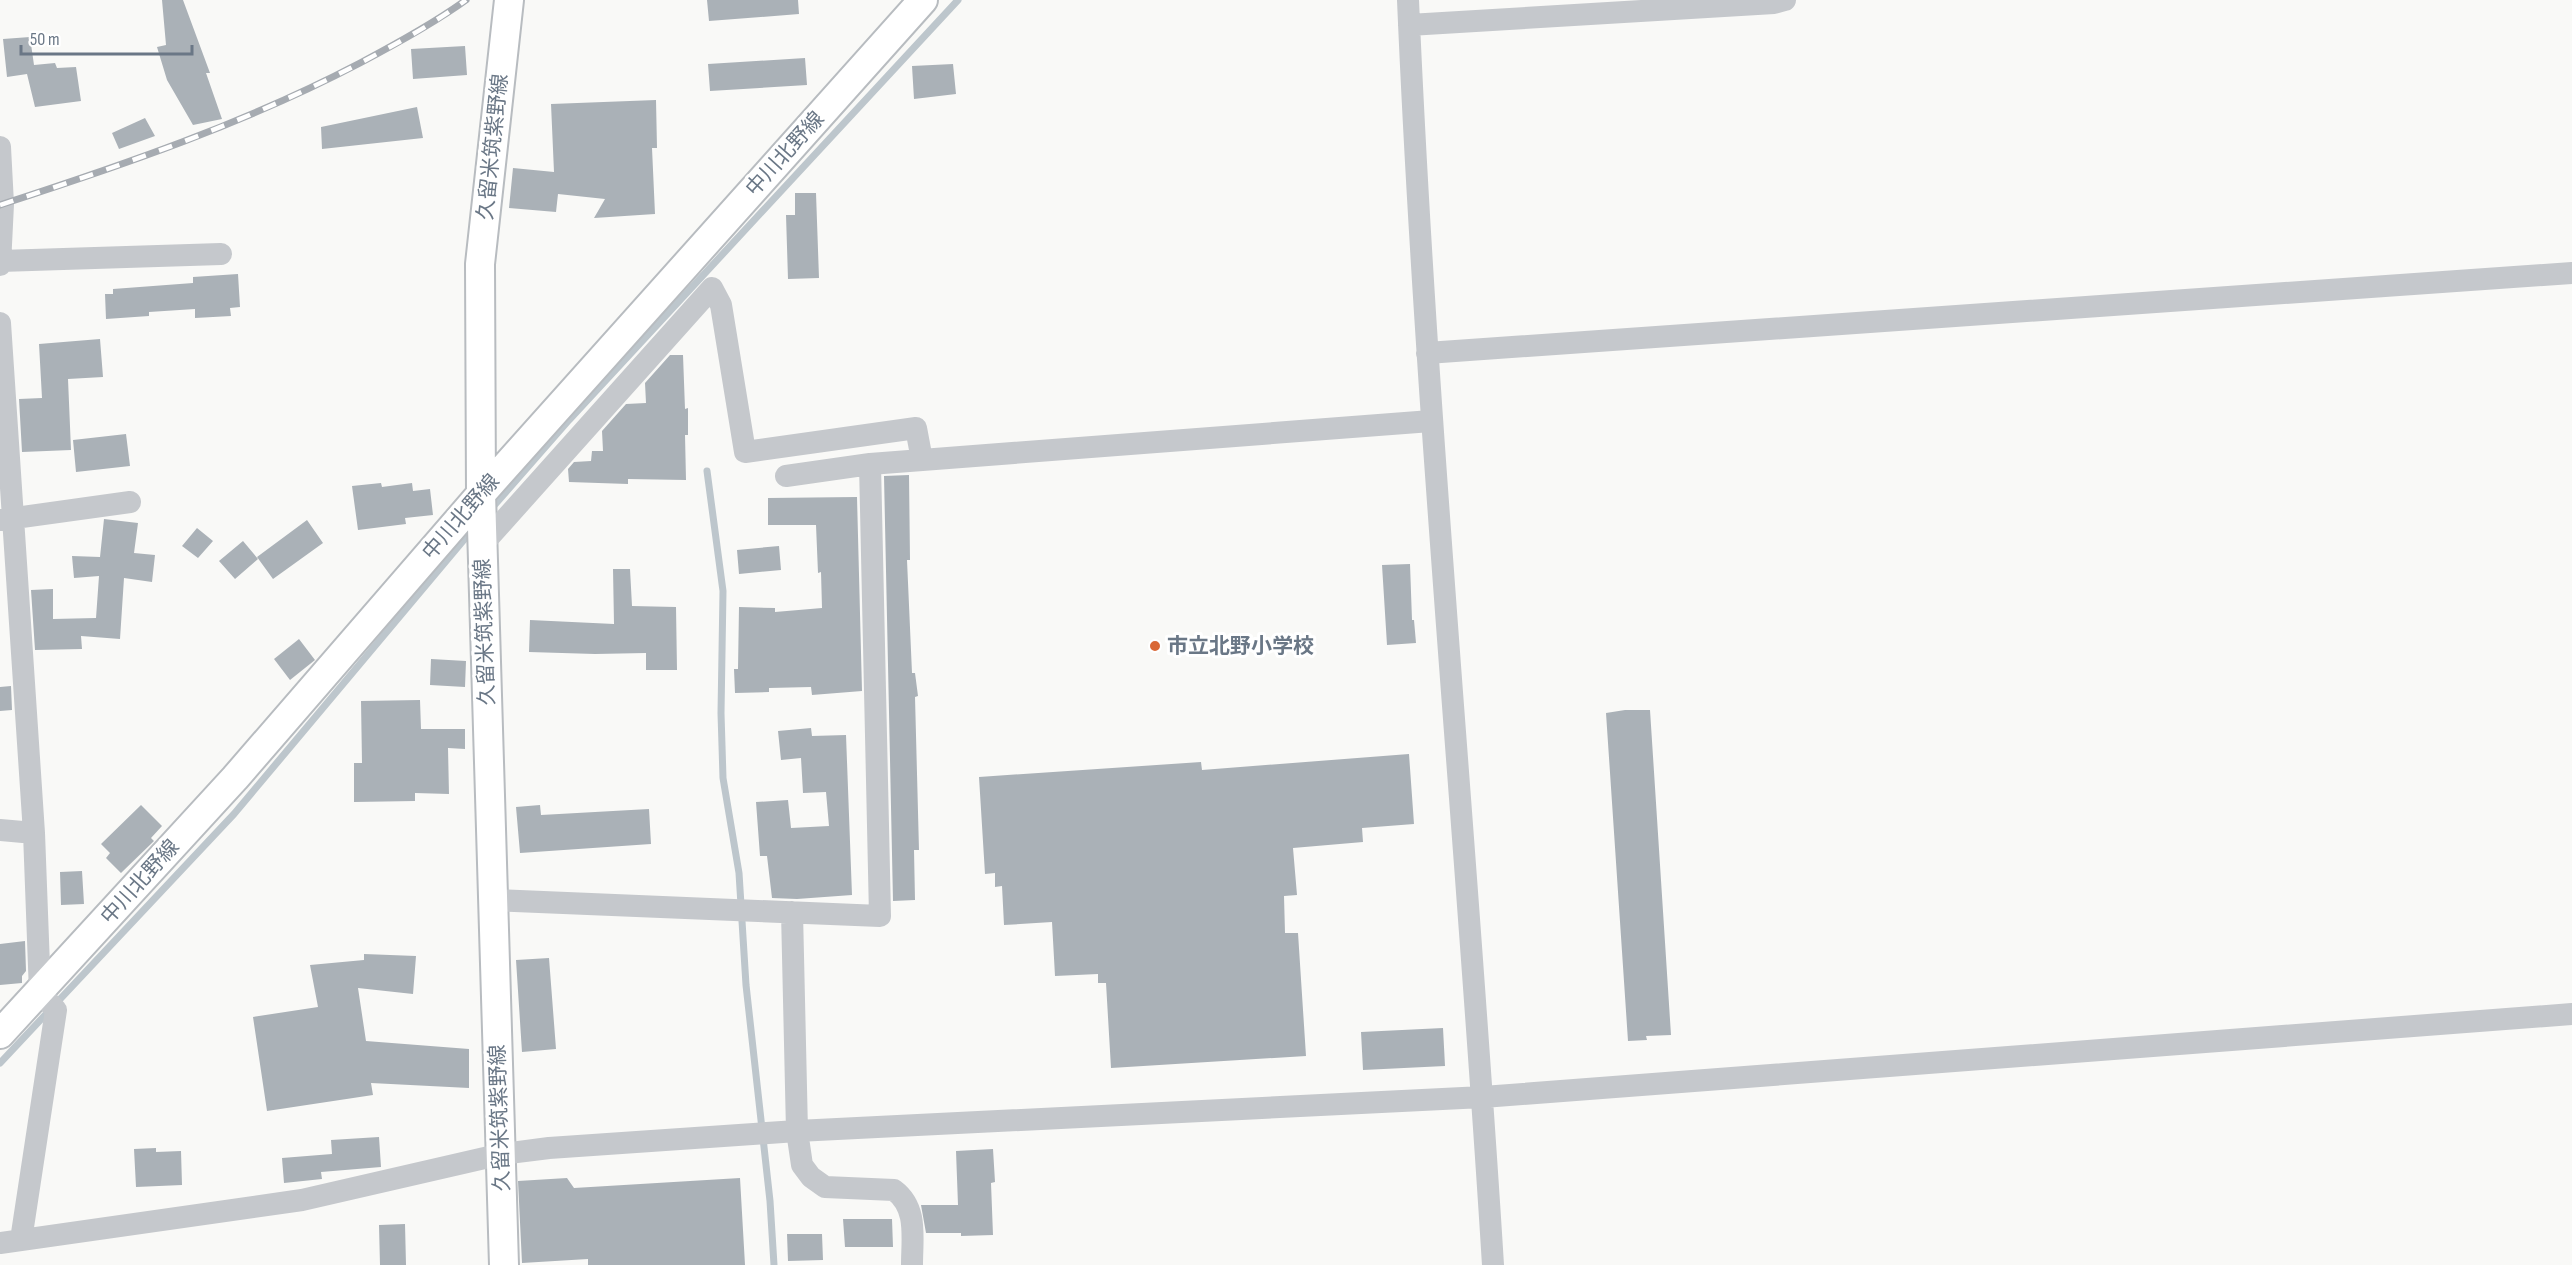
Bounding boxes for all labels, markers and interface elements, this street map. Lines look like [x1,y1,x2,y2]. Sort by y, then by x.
scale bar [21,18,192,56]
text: 50 m [30,29,60,50]
street label: 久留米筑紫野線 [473,73,513,221]
street label: 中川北野線 [741,107,829,201]
street label: 中川北野線 [417,469,505,565]
street label: 久留米筑紫野線 [470,558,500,706]
place label: 市立北野小学校 [1167,634,1314,659]
marker: 市立北野小学校 [1148,639,1162,653]
street label: 中川北野線 [96,835,184,929]
street label: 久留米筑紫野線 [485,1044,515,1192]

